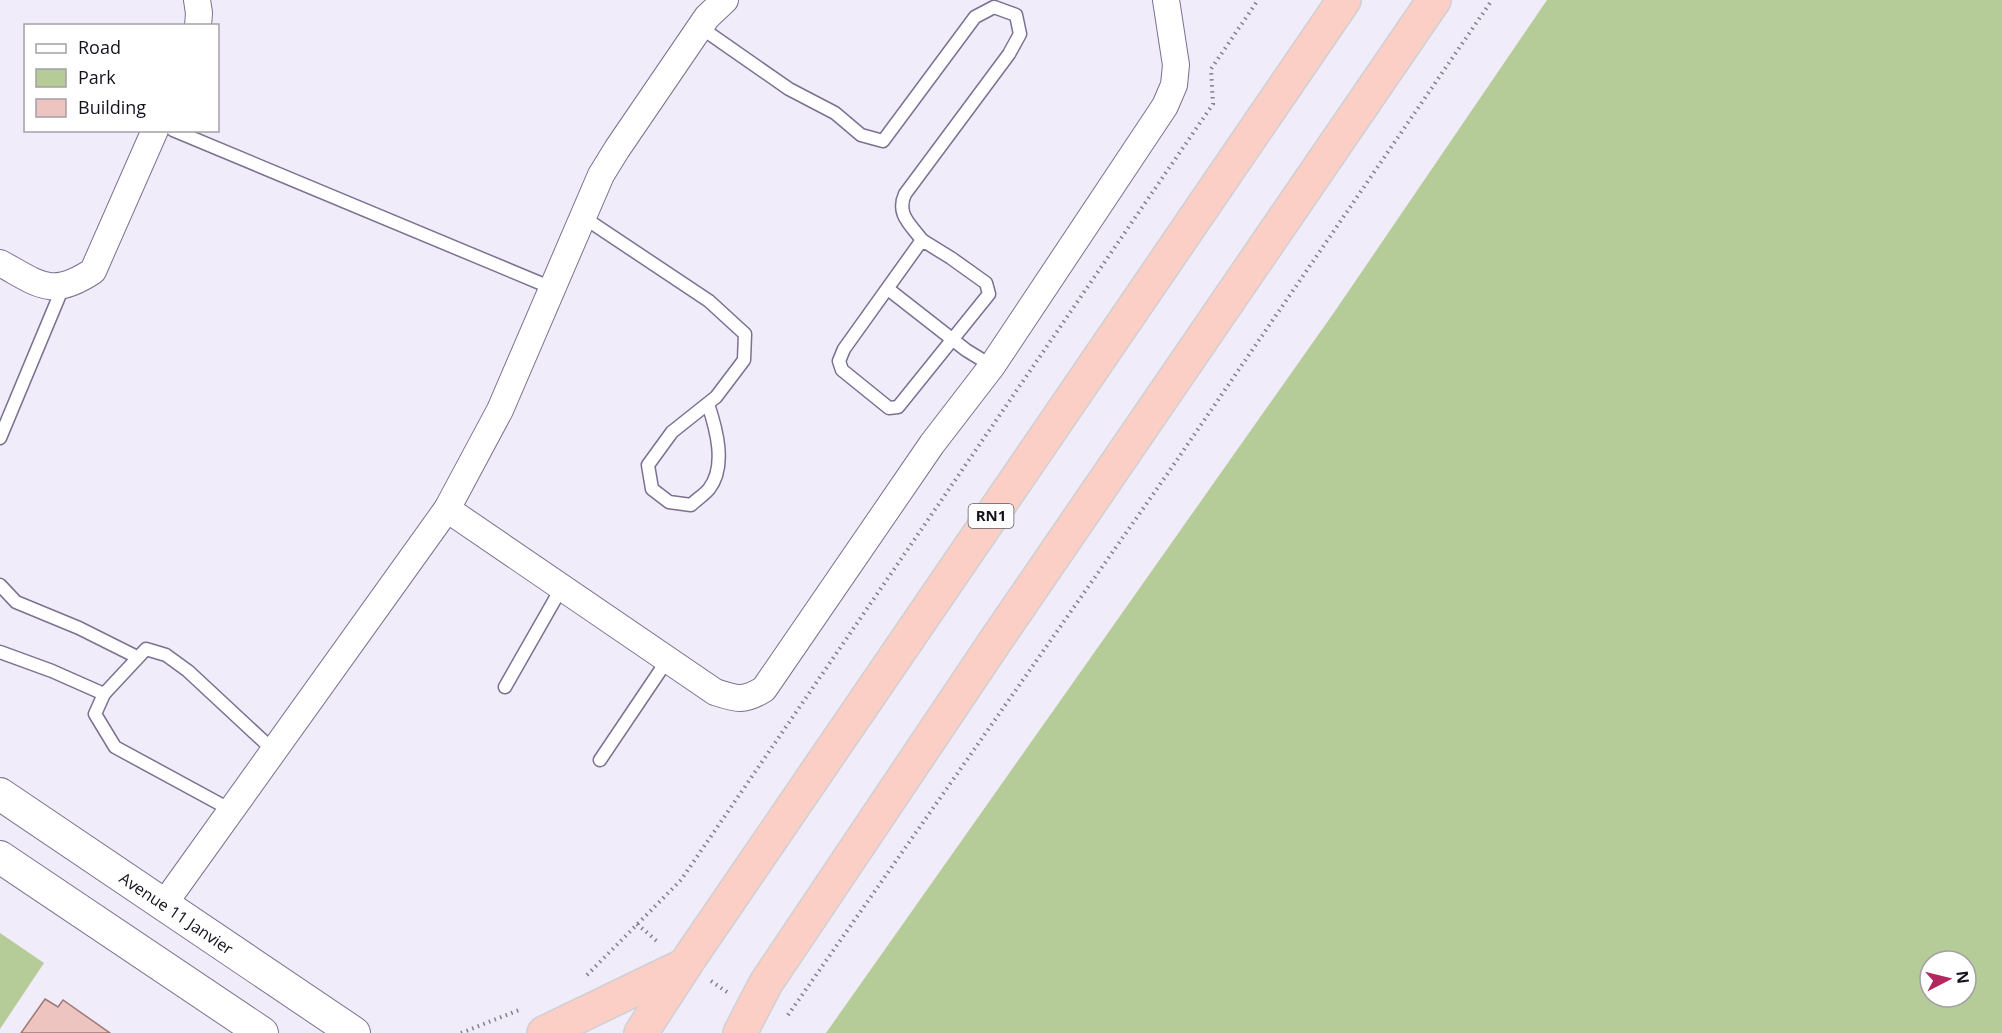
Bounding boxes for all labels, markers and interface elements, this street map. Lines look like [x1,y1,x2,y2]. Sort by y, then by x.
legend [24,24,219,132]
text: Road [78,35,121,59]
text: Park [78,65,116,89]
text: Building [78,95,146,119]
road number: RN1 [968,504,1014,528]
street label: Avenue 11 Janvier [115,867,238,960]
north arrow [1918,949,1978,1009]
text: N [1951,969,1975,985]

